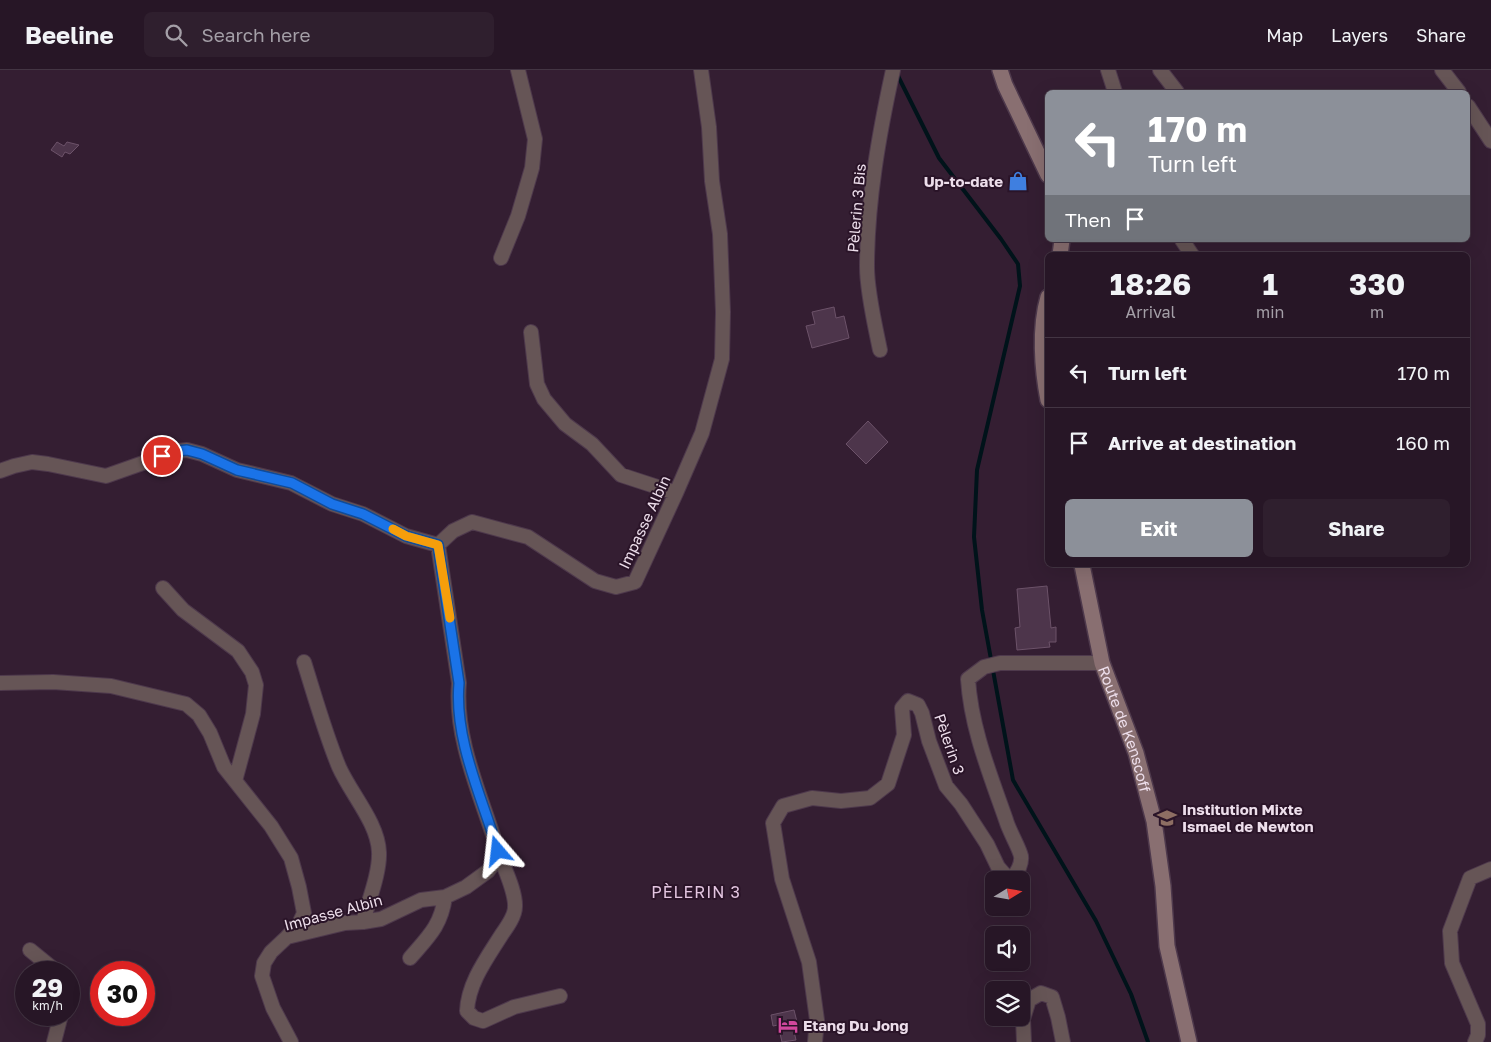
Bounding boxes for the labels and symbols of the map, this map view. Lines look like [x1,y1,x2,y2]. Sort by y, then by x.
street label: Pèlerin 3 Bis [843,163,869,253]
shop icon: Up-to-date [1007,170,1029,192]
place label: Up-to-date [924,172,1003,190]
pin [141,435,183,477]
street label: Impasse Albin [614,472,674,572]
street label: Route de Kenscoff [1095,663,1155,794]
street label: Pèlerin 3 [931,711,969,777]
place label: Institution Mixte Ismael de Newton [1182,800,1314,835]
school or university icon: Institution Mixte Ismael de Newton [1156,807,1178,829]
position arrow [471,824,523,876]
north arrow [985,871,1030,916]
district label: PÈLERIN 3 [651,882,741,902]
street label: Impasse Albin [282,890,384,934]
speed limit sign: 30 [90,961,155,1026]
hotel icon: Etang Du Jong [777,1014,799,1036]
place label: Etang Du Jong [803,1016,908,1034]

